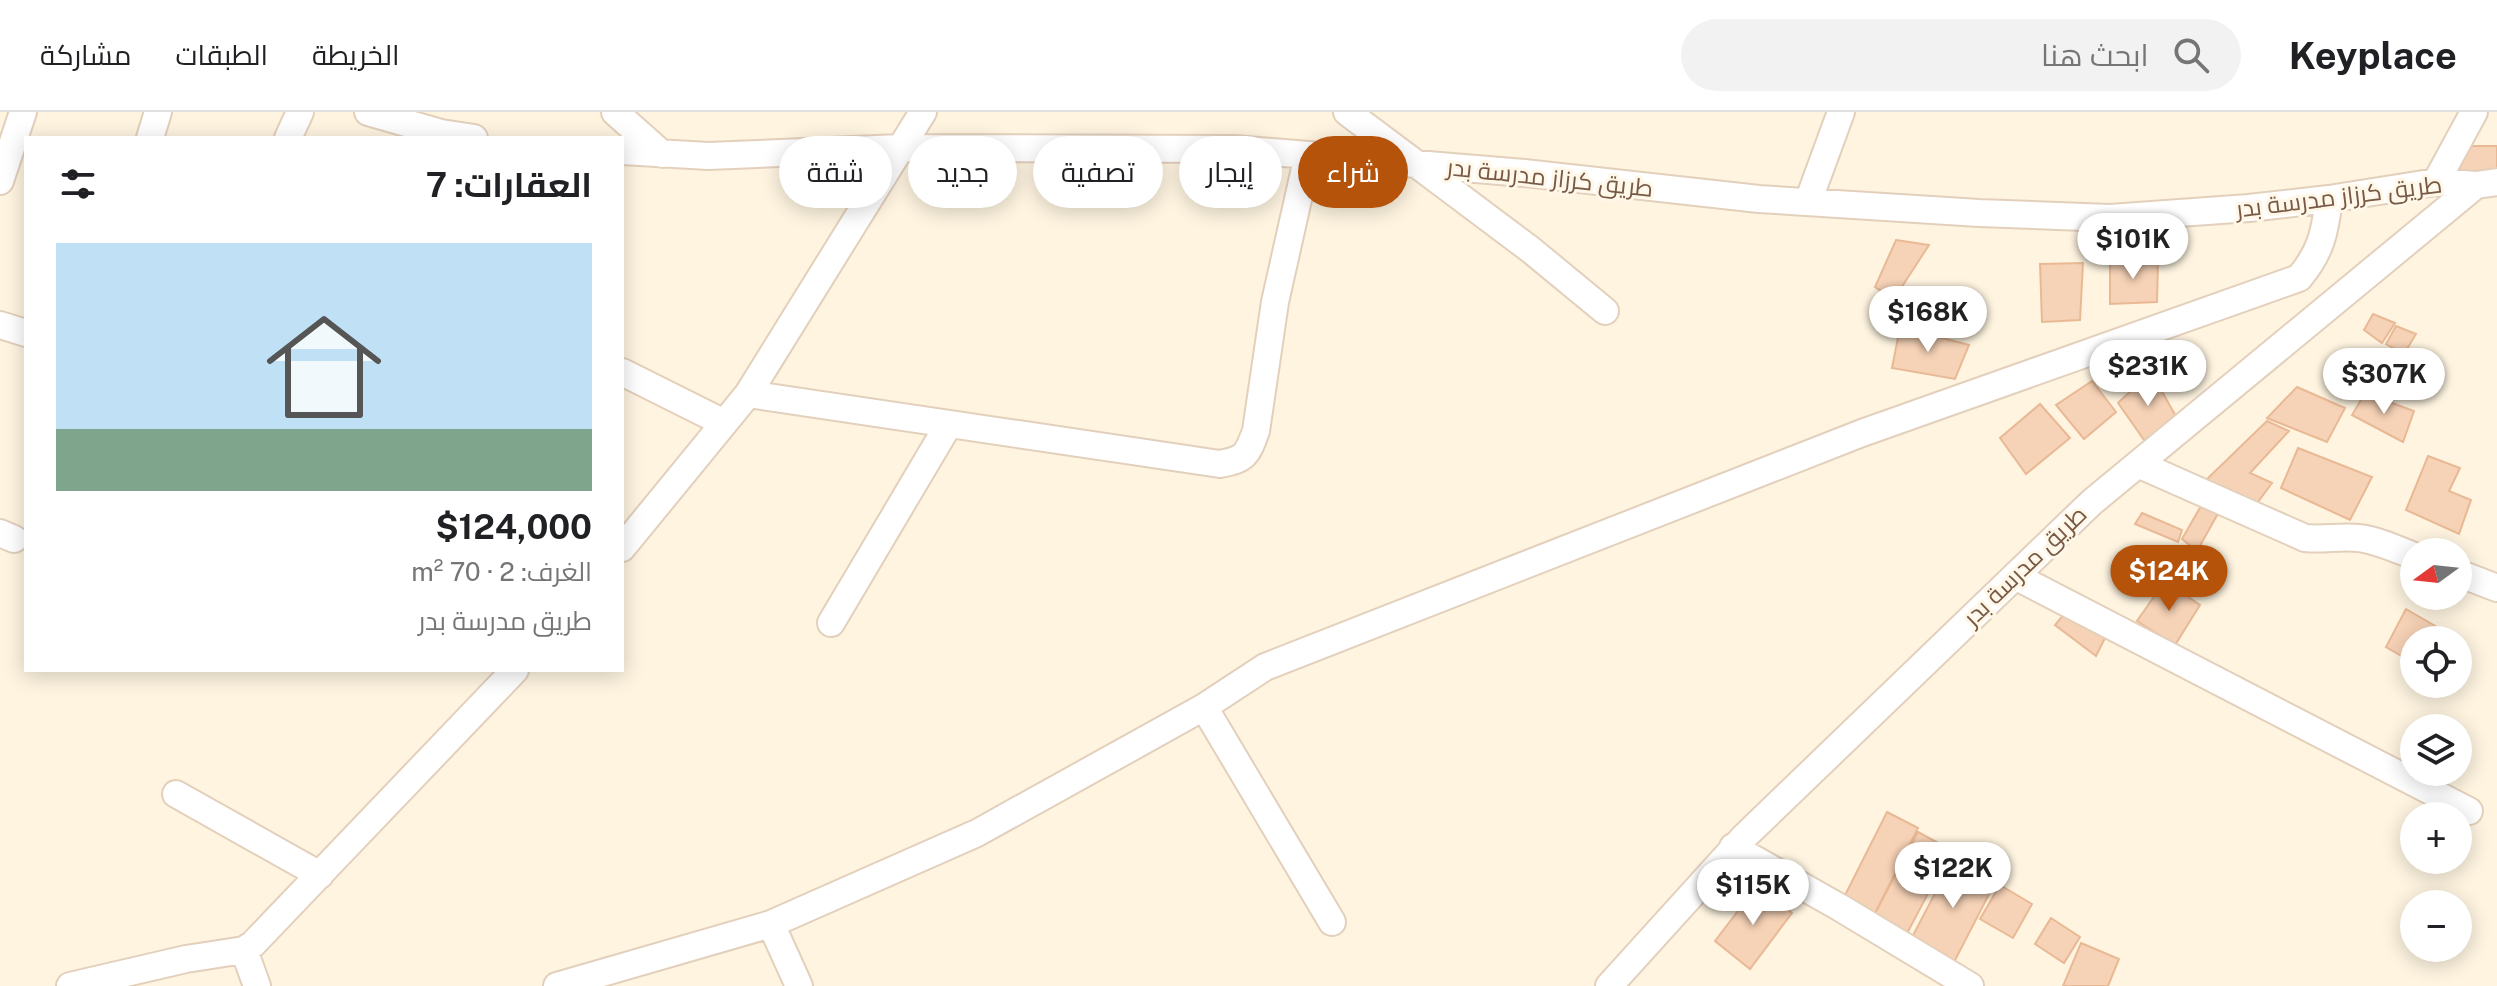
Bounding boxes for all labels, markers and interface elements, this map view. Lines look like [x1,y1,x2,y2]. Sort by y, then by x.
search box [1681,19,2241,91]
icon: search [2169,33,2213,77]
text: Keyplace [2289,33,2457,78]
text: ابحث هنا [2041,37,2149,73]
text: مشاركة [40,38,131,71]
text: الطبقات [175,38,268,71]
text: الخريطة [312,38,399,71]
chip: شقة [779,136,892,208]
chip: جديد [908,136,1017,208]
chip: تصفية [1033,136,1163,208]
chip: إيجار [1179,136,1282,208]
chip: شراء [1298,136,1408,208]
street label: طريق كرزاز مدرسة بدر [1443,152,1655,204]
icon: filters [56,162,100,206]
text: العقارات: 7 [426,165,592,205]
street label: طريق كرزاز مدرسة بدر [2232,169,2444,225]
pin: $101K [2077,213,2189,281]
text: $101K [2095,223,2171,254]
pin: $168K [1872,286,1984,354]
icon: home [252,295,396,439]
text: $168K [1887,296,1969,327]
pin: $231K [2092,340,2204,408]
pin: $307K [2328,348,2440,416]
text: $231K [2107,350,2189,381]
text: $307K [2341,358,2427,389]
street label: طريق مدرسة بدر [1955,500,2093,634]
text: $124,000 [435,507,592,547]
north arrow [2400,538,2472,610]
map controls [2400,538,2472,962]
pin: $124K [2113,545,2225,613]
text: $124K [2128,555,2210,586]
text: الغرف: 2 · 70 m² [411,556,592,587]
text: طريق مدرسة بدر [418,605,592,636]
button: locate [2400,626,2472,698]
button: layers [2400,714,2472,786]
button: + [2400,802,2472,874]
pin: $122K [1897,842,2009,910]
text: $122K [1913,852,1993,883]
pin: $115K [1697,859,1809,927]
text: $115K [1715,869,1791,900]
button: − [2400,890,2472,962]

